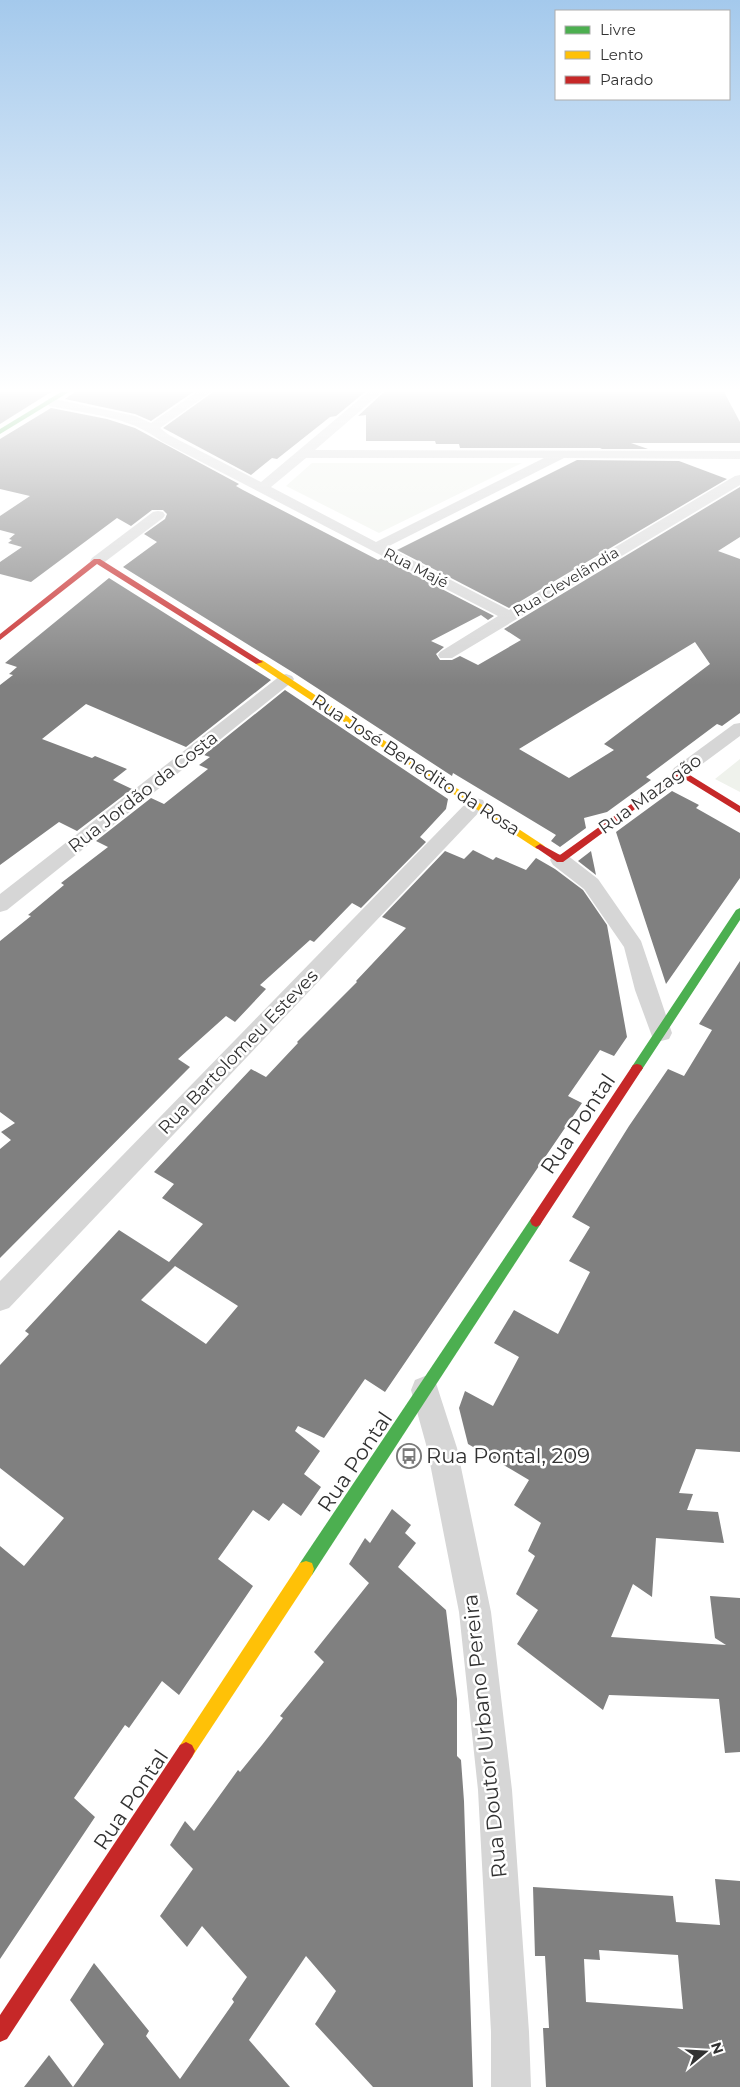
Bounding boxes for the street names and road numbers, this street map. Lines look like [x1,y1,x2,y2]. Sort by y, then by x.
street label: Rua Clevelândia [509,542,622,621]
street label: Rua Majé [381,543,452,592]
street label: Rua José Benedito da Rosa [308,689,524,841]
street label: Rua Jordão da Costa [64,727,222,857]
street label: Rua Mazagão [594,749,706,839]
street label: Rua Bartolomeu Esteves [153,965,323,1139]
street label: Rua Pontal [535,1069,620,1179]
street label: Rua Pontal [312,1407,397,1517]
street label: Rua Doutor Urbano Pereira [457,1593,512,1879]
street label: Rua Pontal [88,1745,173,1855]

